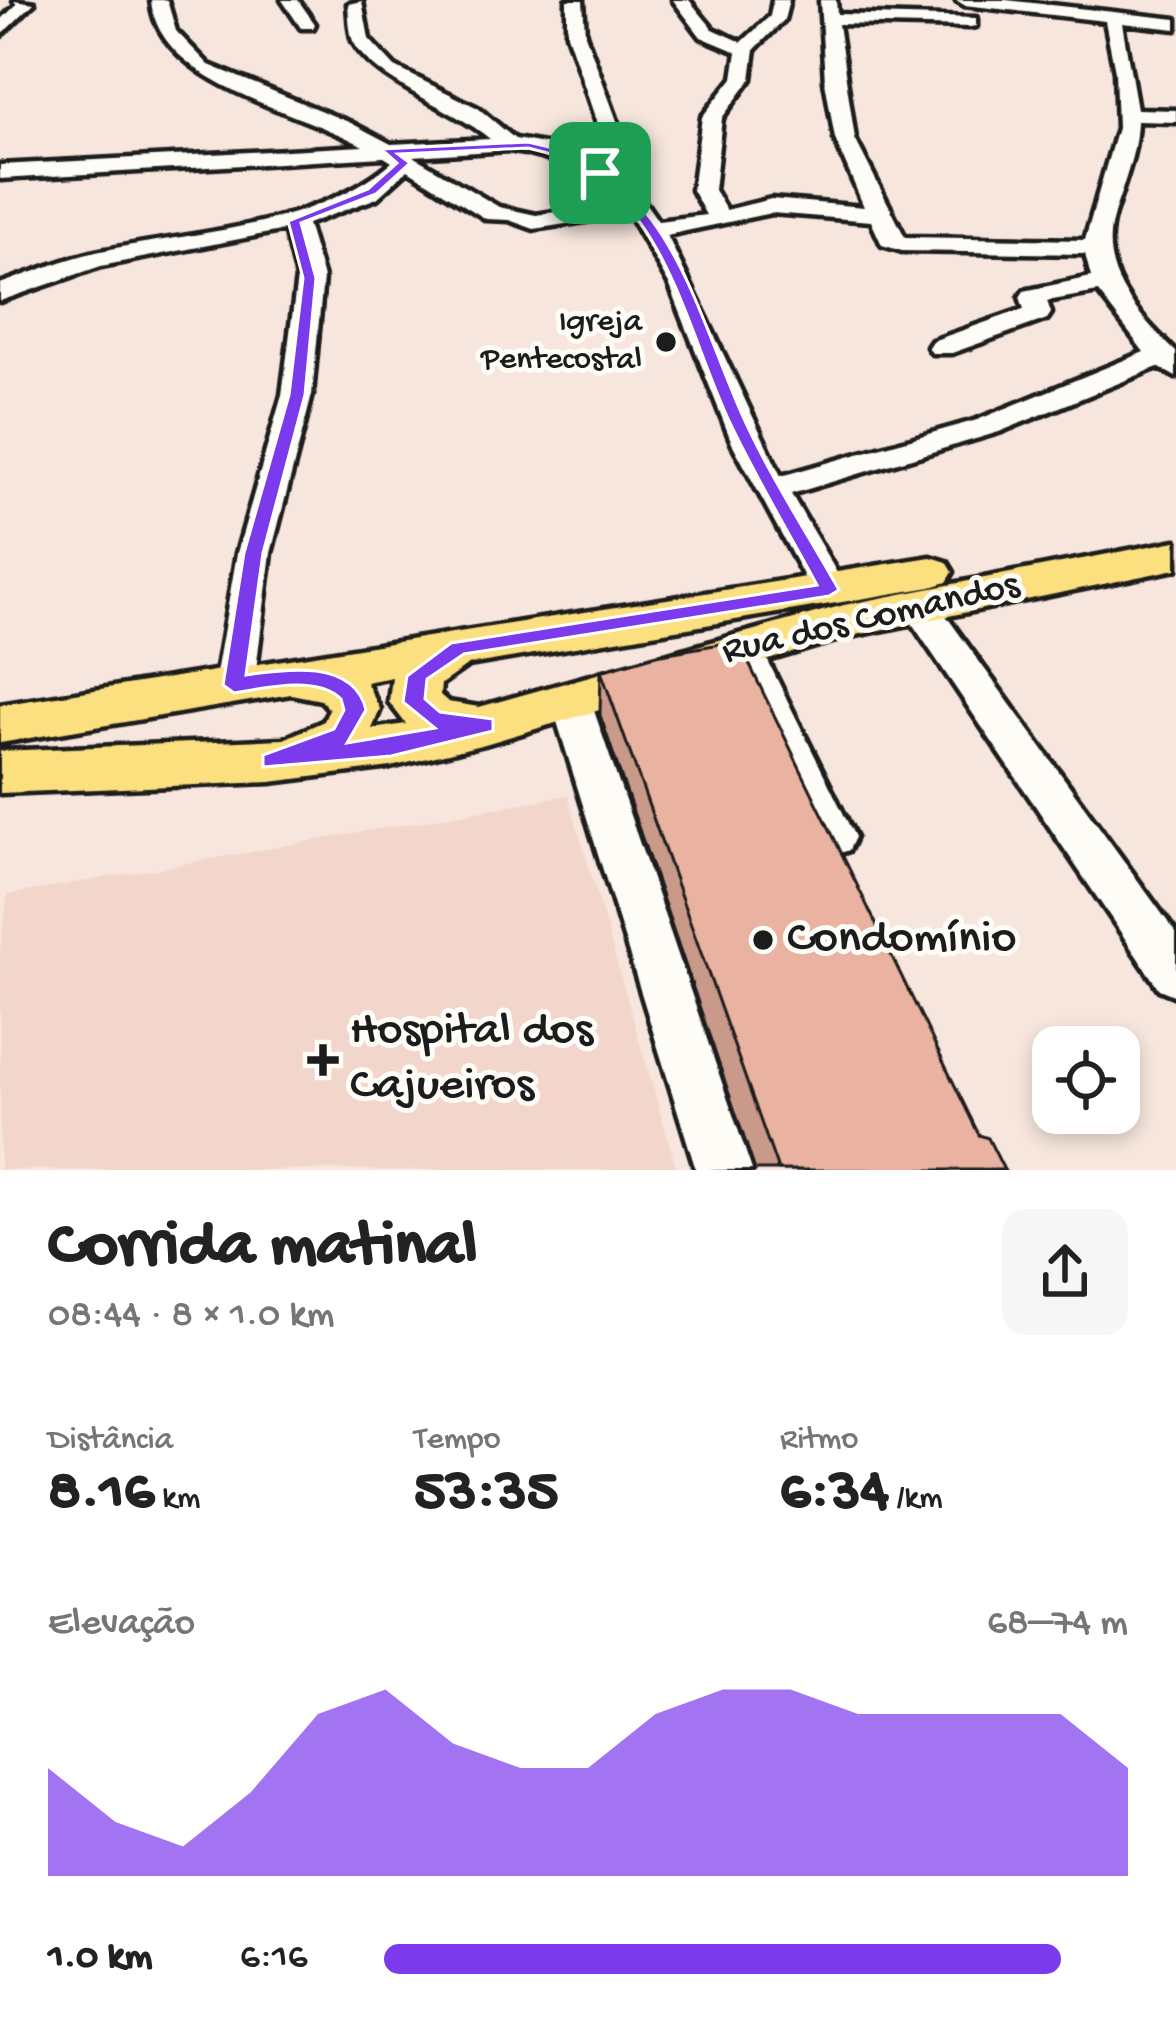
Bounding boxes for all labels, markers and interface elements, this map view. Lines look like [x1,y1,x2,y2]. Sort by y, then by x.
pin [549,122,651,224]
icon: arrive [567,140,633,206]
place label: Igreja Pentecostal [480,304,644,380]
marker: Igreja Pentecostal [653,329,679,355]
street label: Rua dos Comandos [718,563,1025,676]
place label: Condomínio [787,912,1016,969]
marker: Condomínio [750,927,776,953]
place label: Hospital dos Cajueiros [350,1004,594,1116]
map controls [1032,1026,1140,1134]
button: locate [1032,1026,1140,1134]
marker: Hospital dos Cajueiros [307,1044,339,1076]
button: share [1002,1209,1128,1335]
text: Corrida matinal [48,1210,477,1288]
text: 08:44 · 8 × 1.0 km [48,1294,335,1340]
text: Distância [48,1422,173,1460]
text: Tempo [414,1422,501,1460]
text: Ritmo [780,1422,858,1460]
text: 8.16 [48,1460,154,1530]
text: 53:35 [414,1460,558,1530]
text: 6:34 [780,1460,889,1530]
text: km [154,1481,200,1519]
text: /km [889,1481,943,1519]
text: Elevação [48,1602,195,1648]
text: 68–74 m [987,1602,1128,1648]
text: 1.0 km [48,1936,152,1982]
text: 6:16 [240,1936,308,1982]

